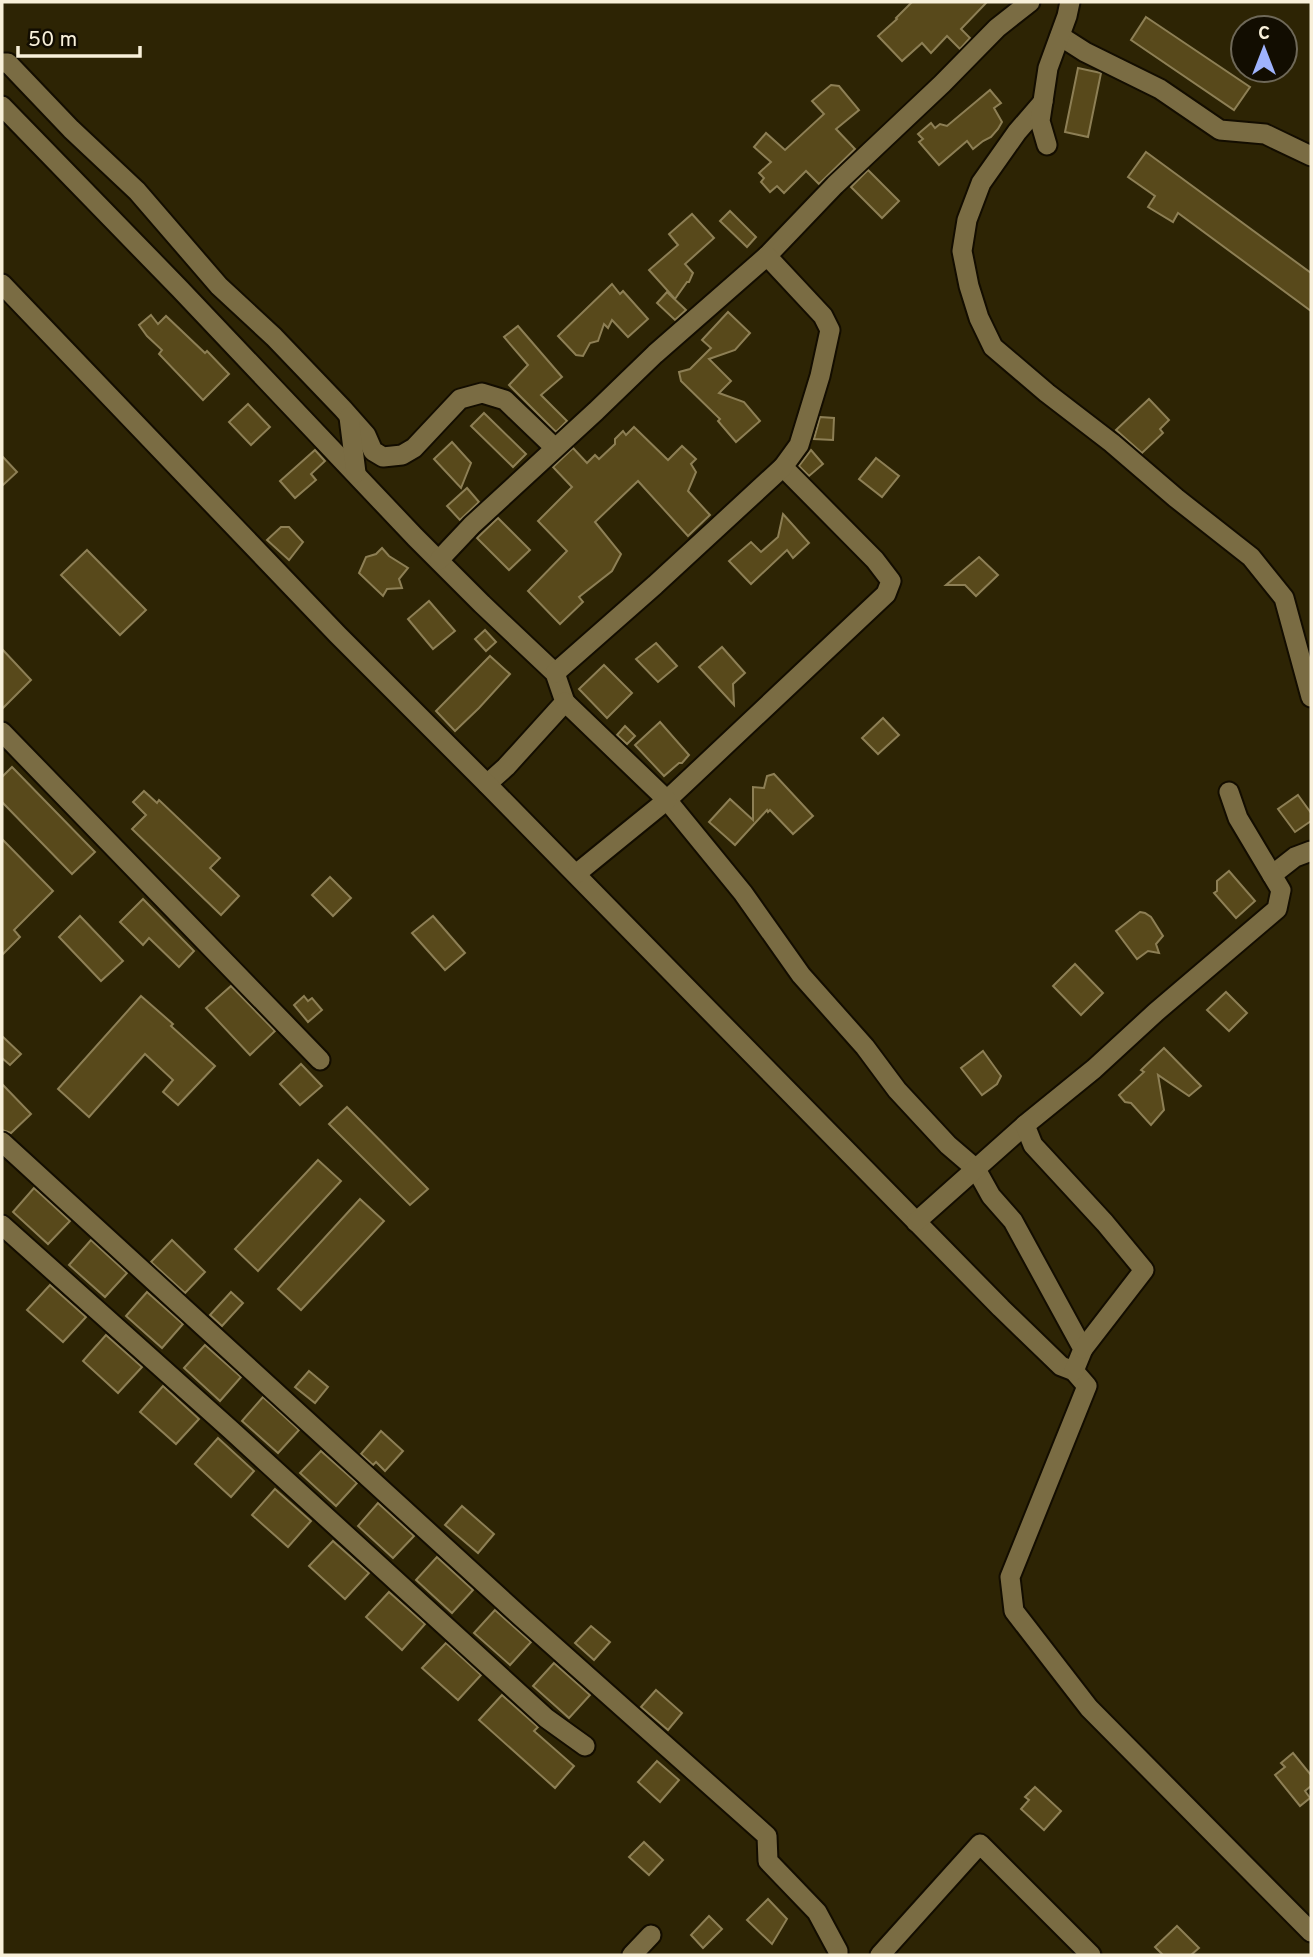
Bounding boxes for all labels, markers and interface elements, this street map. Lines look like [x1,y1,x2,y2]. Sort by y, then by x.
scale bar [18,14,140,58]
north arrow [1229,14,1299,84]
text: С [1258,22,1270,46]
text: 50 m [28,27,77,54]

